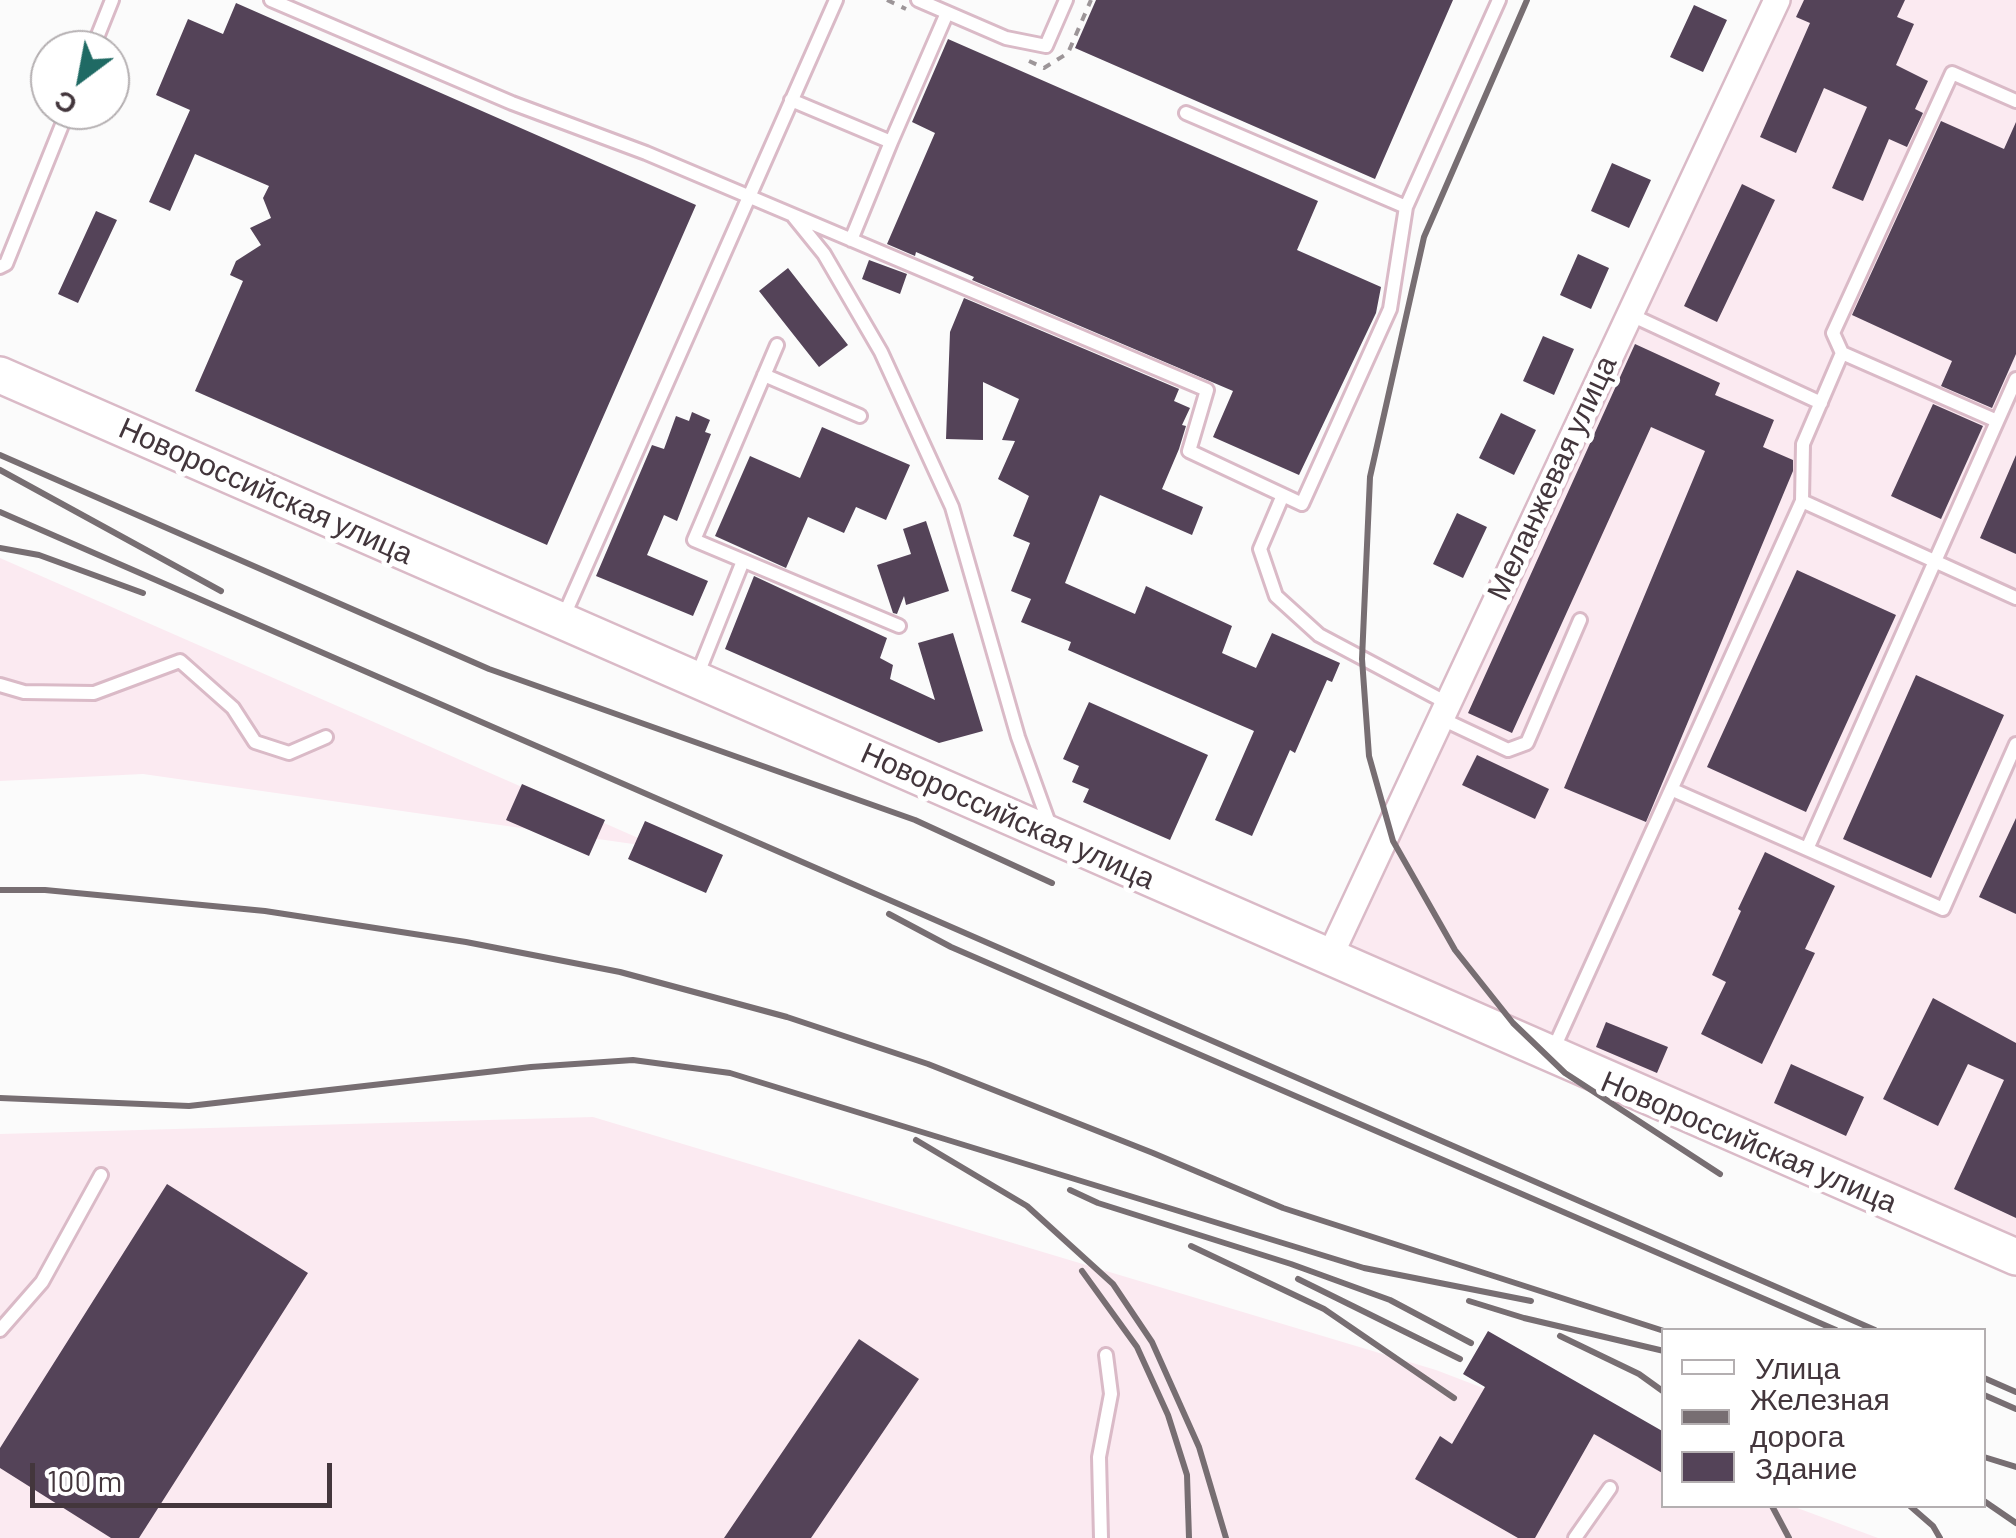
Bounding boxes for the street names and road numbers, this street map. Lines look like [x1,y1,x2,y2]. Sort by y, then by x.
street label: Меланжевая улица [1480,350,1624,606]
street label: Новороссийская улица [114,410,418,572]
street label: Новороссийская улица [856,735,1160,897]
street label: Новороссийская улица [1596,1063,1902,1221]

